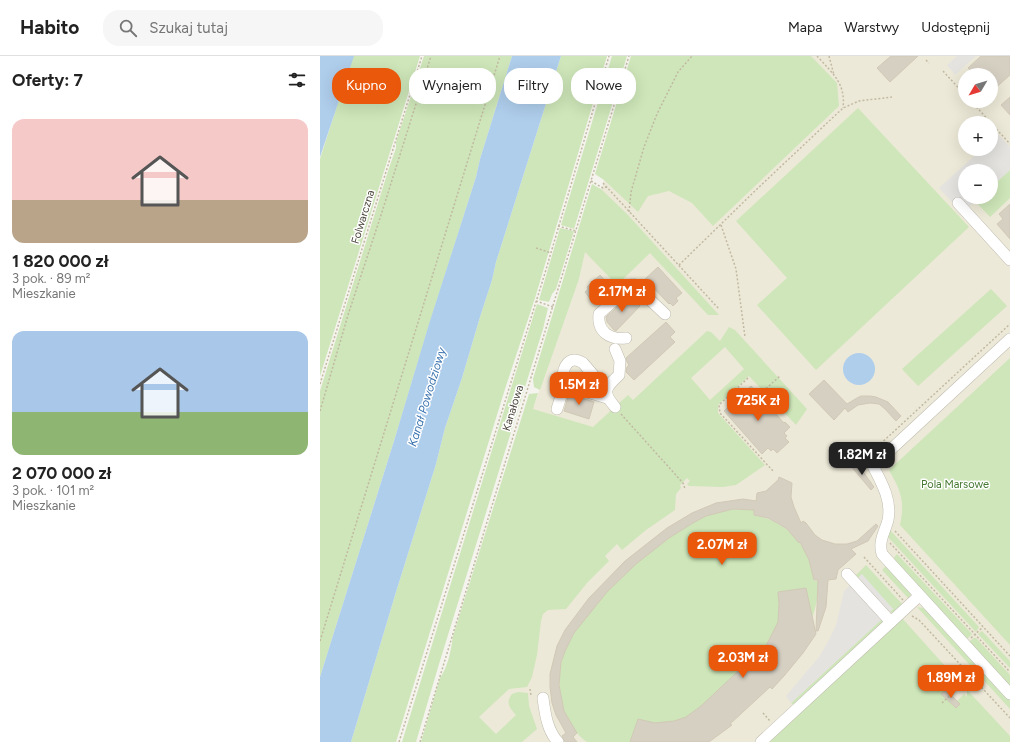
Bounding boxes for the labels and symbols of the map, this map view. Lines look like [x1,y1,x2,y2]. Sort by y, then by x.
north arrow [958,68,998,108]
street label: Folwarczna [349,188,377,246]
pin: 2.17M zł [581,279,663,313]
water label: Kanał Powodziowy [405,345,449,448]
pin: 1.5M zł [542,372,616,406]
street label: Kanałowa [500,383,526,433]
pin: 725K zł [721,388,795,422]
pin: 1.82M zł [821,442,903,476]
park label: Pola Marsowe [921,478,989,491]
pin: 2.07M zł [681,532,763,566]
pin: 2.03M zł [702,645,784,679]
pin: 1.89M zł [910,665,992,699]

